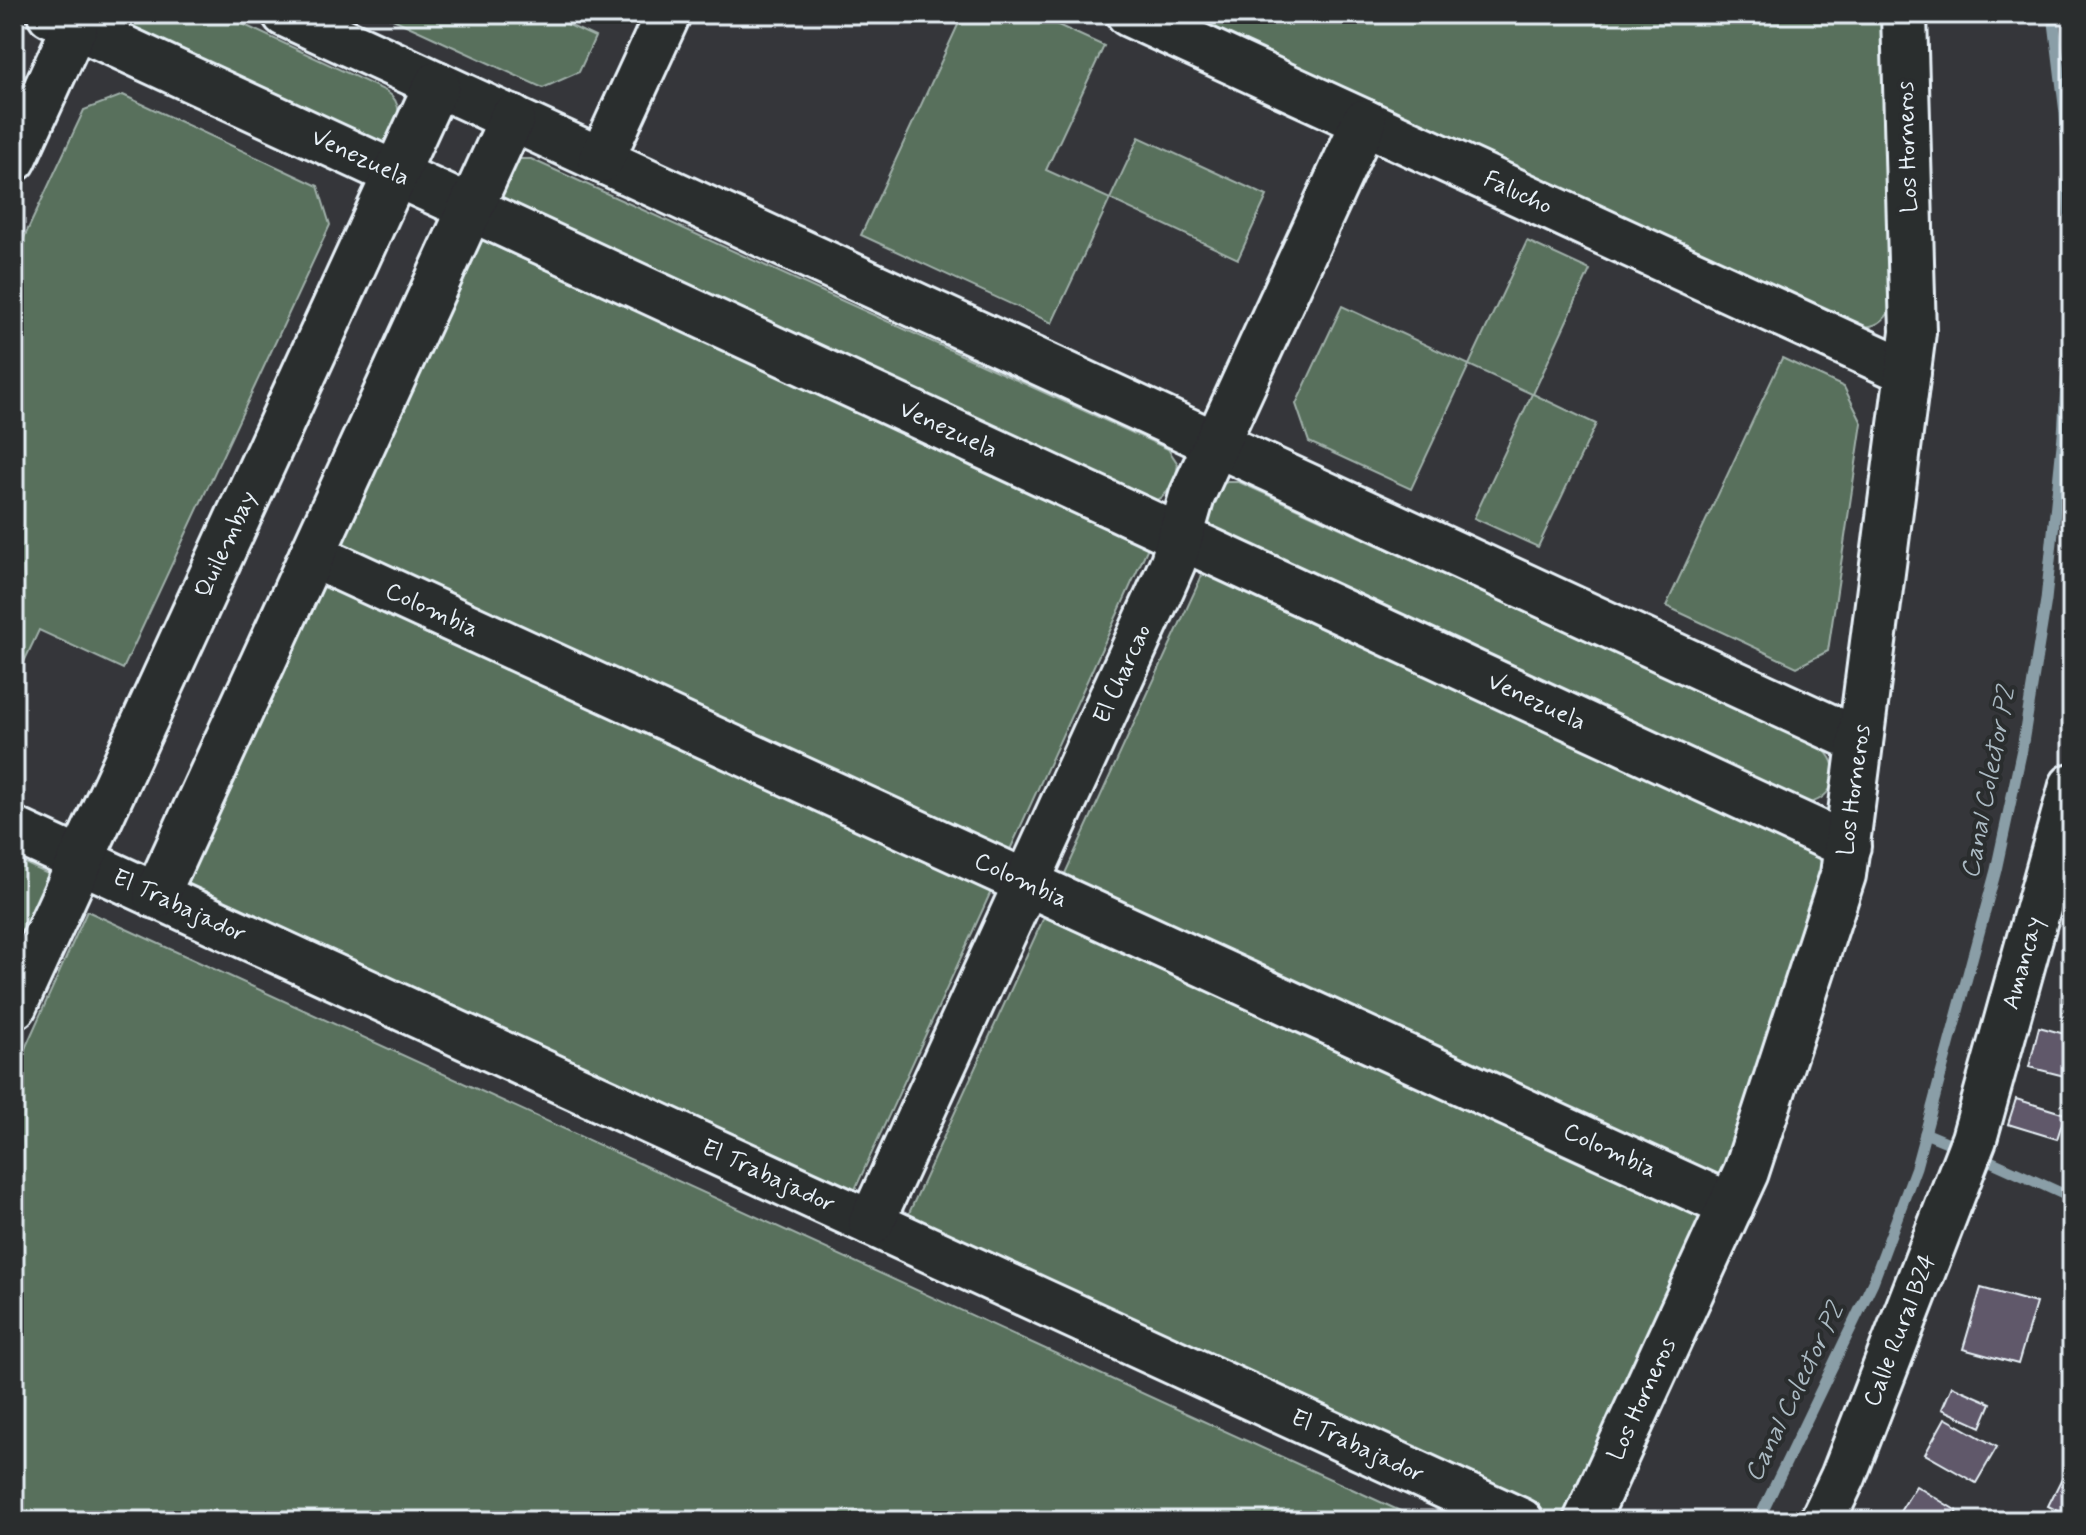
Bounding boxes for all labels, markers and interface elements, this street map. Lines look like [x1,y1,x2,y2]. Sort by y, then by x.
street label: Los Horneros [1890,80,1926,213]
street label: Venezuela [306,121,415,194]
street label: Falucho [1479,164,1557,222]
street label: Venezuela [894,394,1003,466]
street label: Quilembay [188,486,264,603]
street label: Colombia [380,575,484,645]
street label: El Charcao [1086,619,1159,728]
street label: Venezuela [1482,666,1591,738]
water label: Canal Colector P2 [1954,681,2025,882]
street label: Los Horneros [1830,722,1878,857]
street label: Colombia [969,845,1073,915]
street label: El Trabajador [108,862,251,950]
street label: Amancay [1995,913,2051,1013]
street label: Colombia [1558,1116,1662,1185]
street label: El Trabajador [697,1132,840,1220]
street label: Calle Rural B24 [1856,1250,1943,1411]
water label: Canal Colector P2 [1737,1295,1854,1488]
street label: Los Horneros [1600,1332,1684,1466]
street label: El Trabajador [1286,1402,1429,1490]

